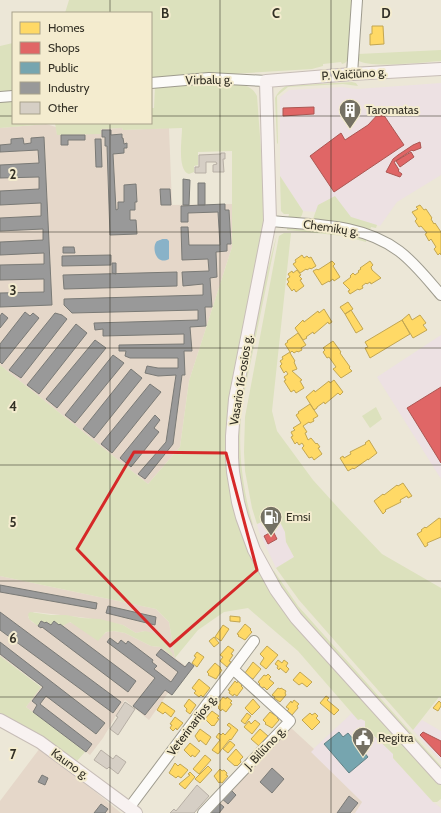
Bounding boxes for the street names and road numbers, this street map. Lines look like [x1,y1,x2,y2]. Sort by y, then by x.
street label: P. Vaičiūno g. [321,64,387,83]
street label: Virbalų g. [185,72,233,87]
street label: Chemikų g. [302,216,360,239]
street label: Vasario 16-osios g. [226,333,255,426]
street label: Veterinarijos g. [164,691,220,758]
street label: J. Biliūno g. [240,723,289,773]
street label: Kauno g. [48,745,92,782]

